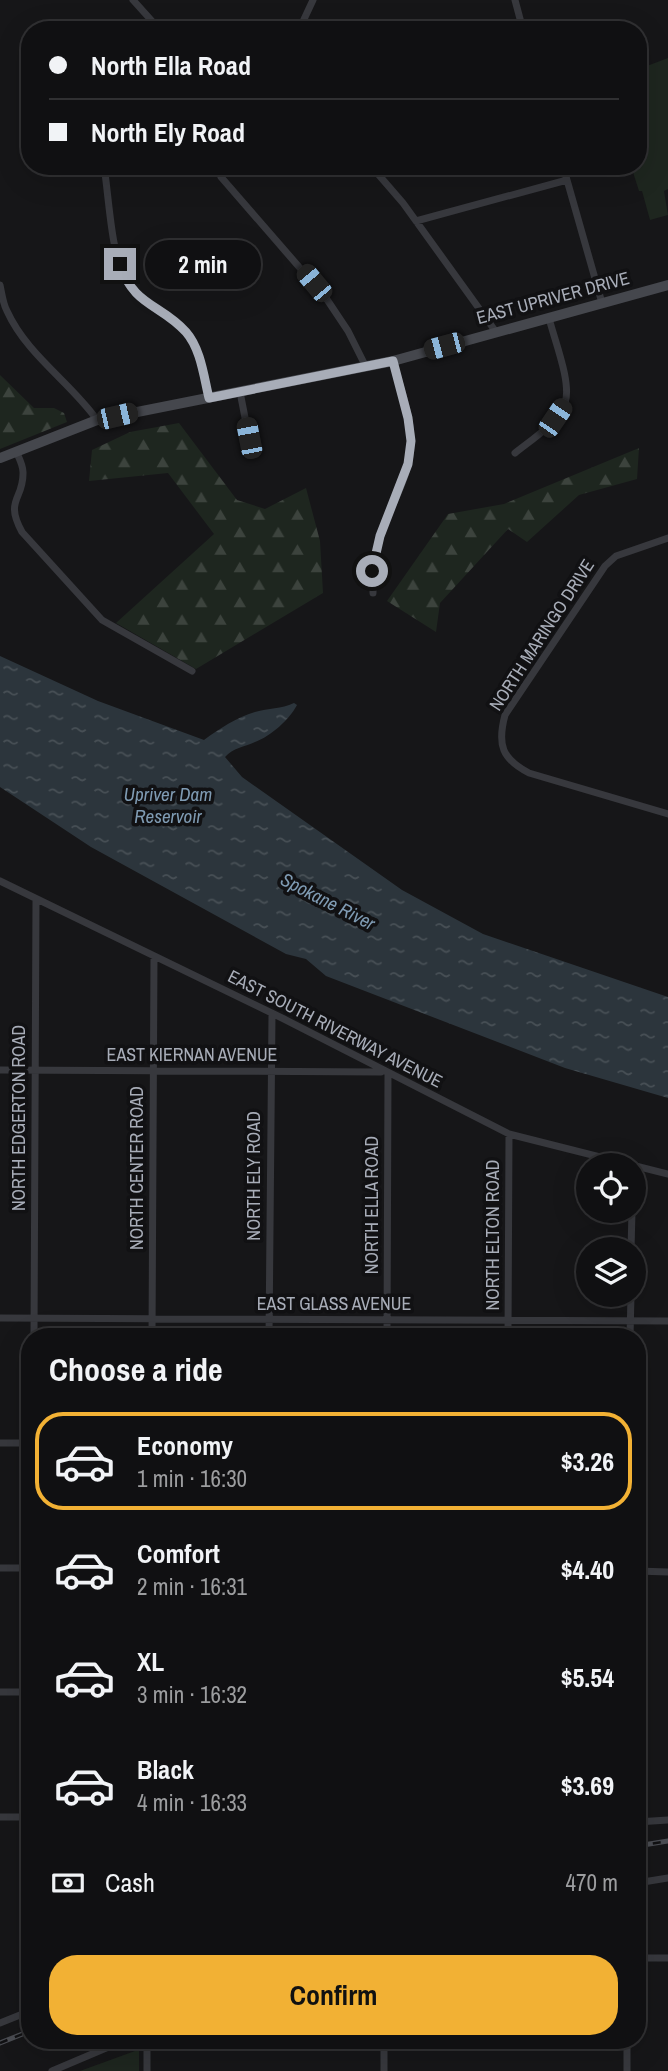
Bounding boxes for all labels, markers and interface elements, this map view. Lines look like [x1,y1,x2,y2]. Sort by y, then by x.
text: North Ella Road [91,48,251,83]
text: North Ely Road [91,115,245,150]
callout: 2 min [144,240,260,288]
route end [104,248,136,280]
text: 2 min [178,249,228,280]
car [293,260,336,306]
street label: EAST UPRIVER DRIVE [474,265,632,330]
car [421,330,468,362]
car [535,395,576,441]
car [95,401,140,431]
car [235,415,264,461]
street label: NORTH MARINGO DRIVE [483,554,600,715]
route start [356,555,388,587]
water label: Upriver Dam Reservoir [124,781,212,829]
water label: Spokane River [276,866,381,936]
street label: EAST SOUTH RIVERWAY AVENUE [224,963,447,1094]
street label: NORTH EDGERTON ROAD [6,1025,31,1211]
street label: EAST KIERNAN AVENUE [107,1042,277,1067]
street label: NORTH CENTER ROAD [124,1086,149,1250]
street label: NORTH ELY ROAD [241,1111,266,1241]
street label: NORTH ELLA ROAD [359,1136,384,1274]
map controls [576,1153,646,1307]
button: locate [576,1153,646,1223]
street label: NORTH ELTON ROAD [480,1160,505,1310]
button: layers [576,1237,646,1307]
street label: EAST GLASS AVENUE [257,1291,411,1316]
text: Choose a ride [49,1348,223,1391]
text: Economy [137,1428,233,1463]
icon: car [53,1430,116,1493]
text: $3.26 [561,1444,614,1479]
text: 1 min · 16:30 [137,1463,247,1494]
text: Comfort [137,1536,220,1571]
icon: car [53,1538,116,1601]
text: $4.40 [561,1552,614,1587]
text: 2 min · 16:31 [137,1571,247,1602]
text: XL [137,1644,164,1679]
icon: car [53,1646,116,1709]
text: $5.54 [561,1660,614,1695]
text: 3 min · 16:32 [137,1679,247,1710]
text: Black [137,1752,194,1787]
icon: car [53,1754,116,1817]
text: $3.69 [561,1768,614,1803]
text: 4 min · 16:33 [137,1787,247,1818]
icon: cash [49,1864,87,1902]
text: Cash [105,1865,155,1900]
text: 470 m [566,1867,618,1898]
button: Confirm [49,1955,618,2035]

